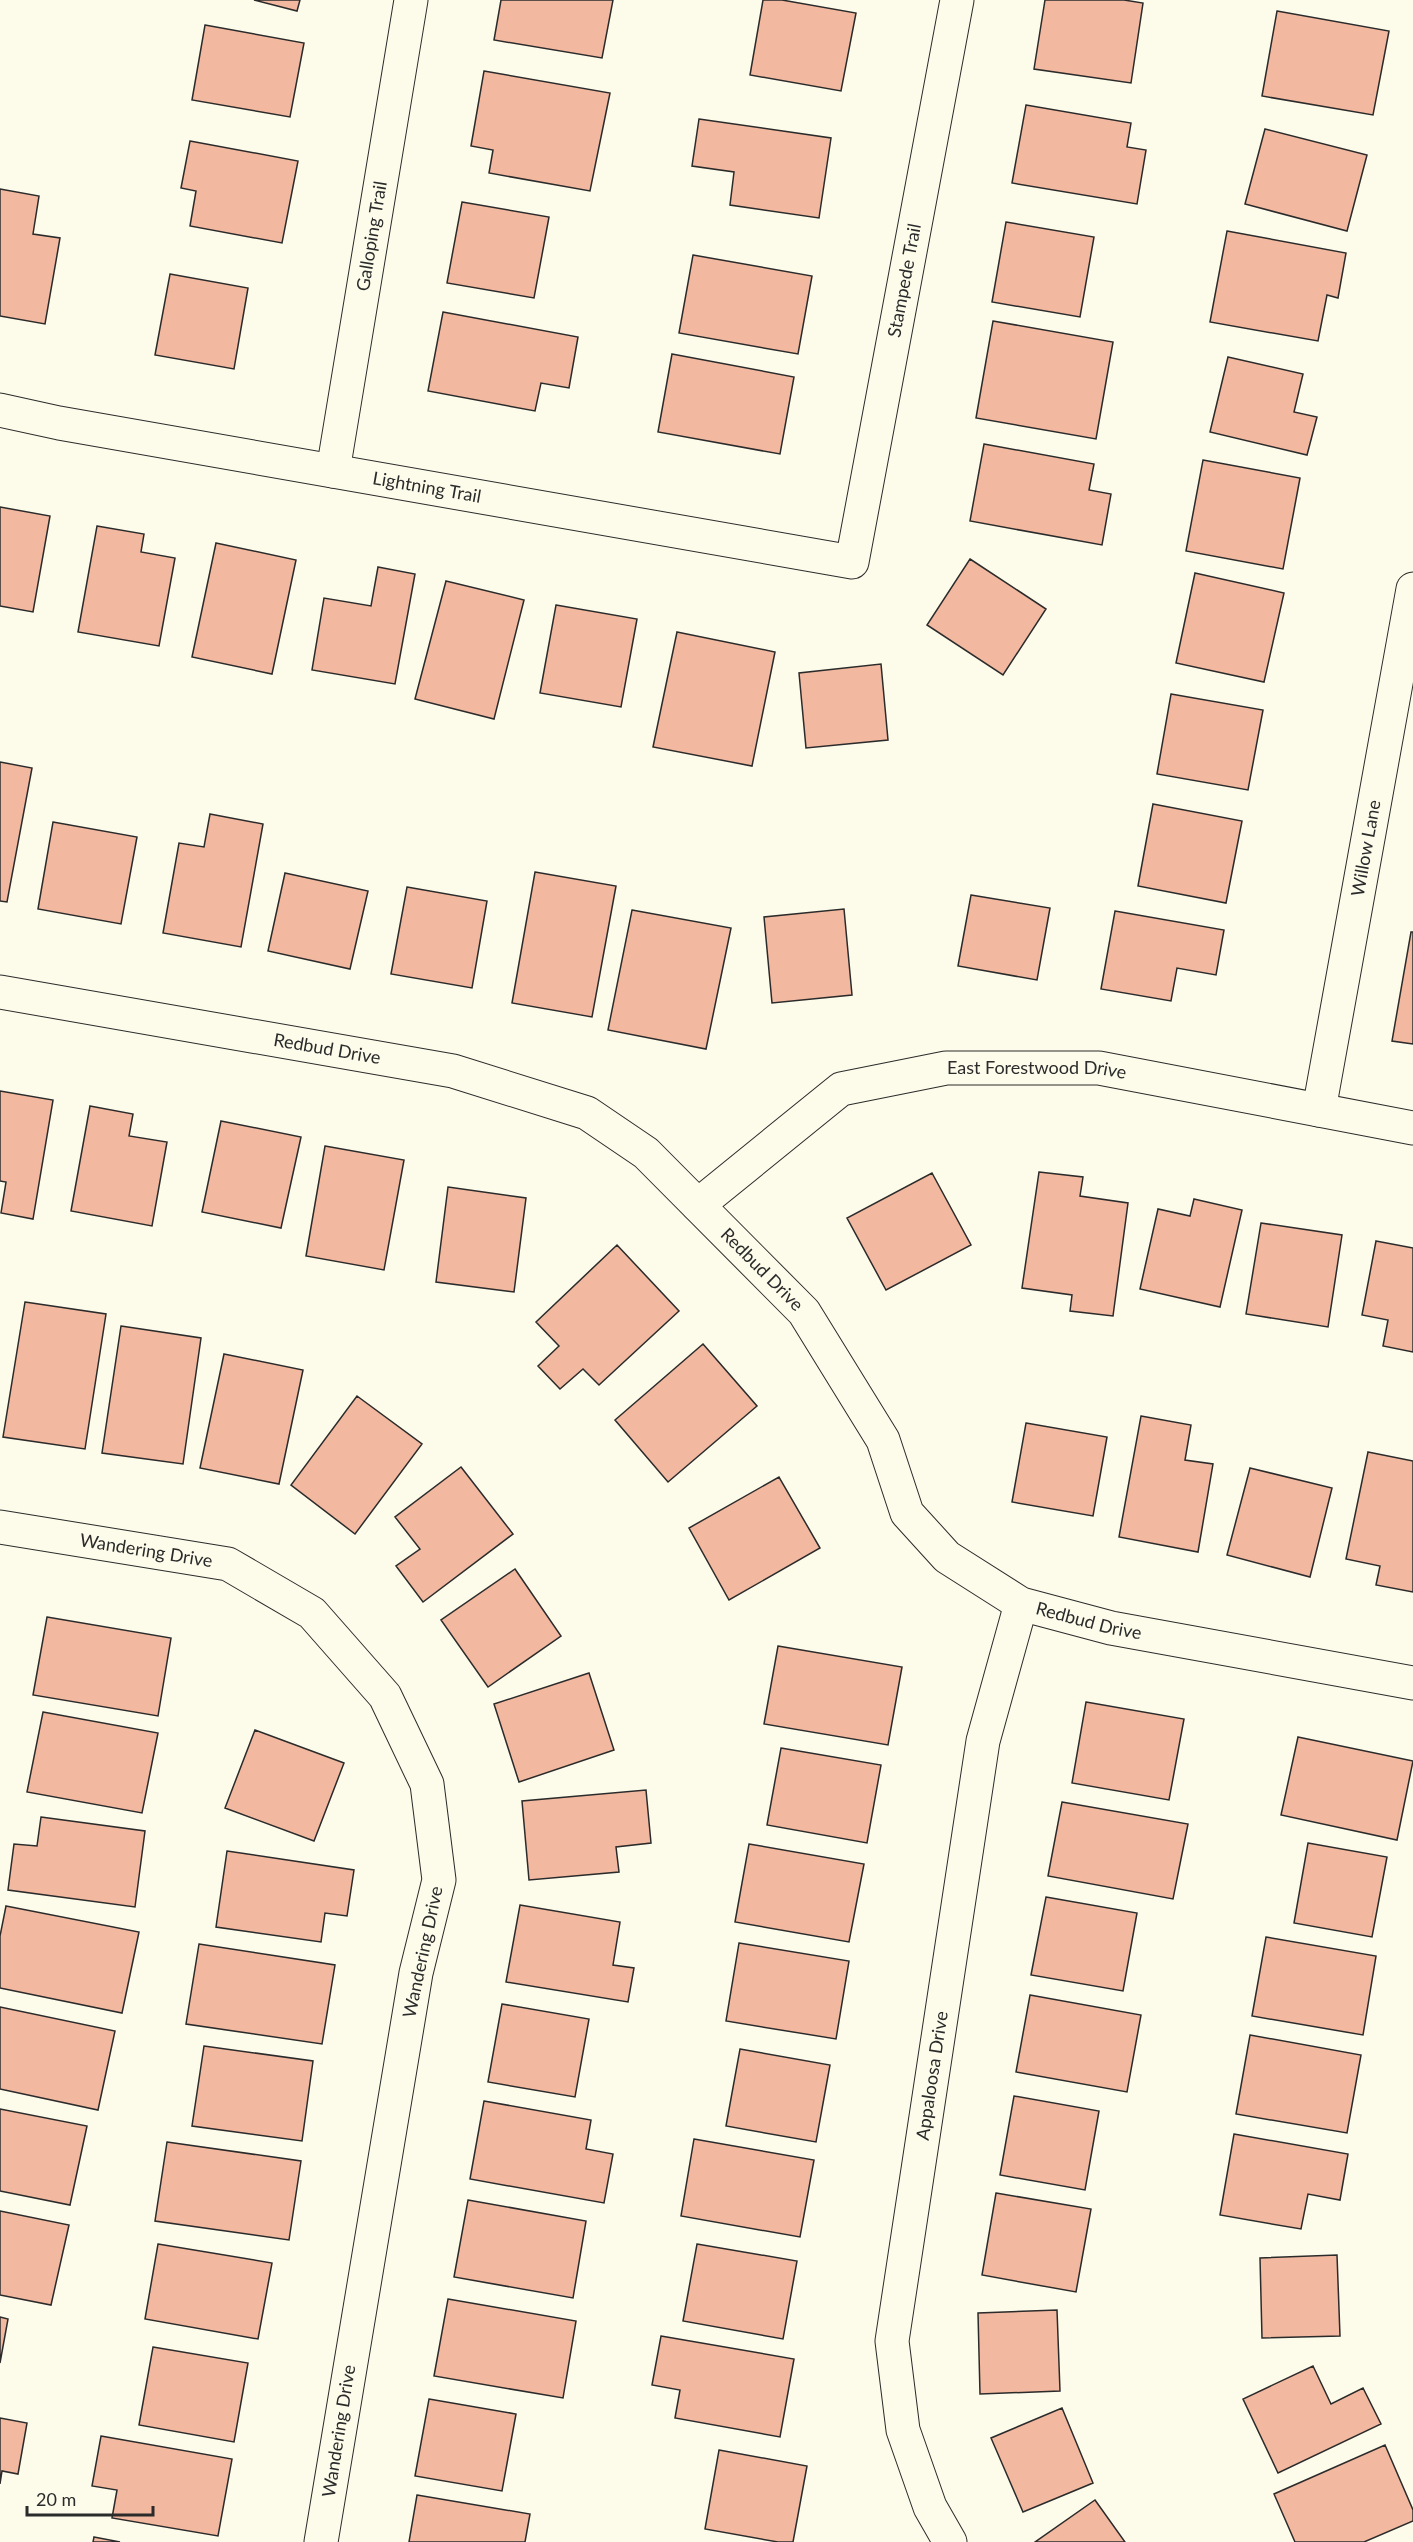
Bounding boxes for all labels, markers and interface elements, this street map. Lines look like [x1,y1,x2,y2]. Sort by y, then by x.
street label: Galloping Trail [351,179,391,293]
street label: Stampede Trail [882,221,925,339]
street label: Lightning Trail [371,466,483,507]
street label: Willow Lane [1346,798,1385,898]
street label: Redbud Drive [272,1028,382,1068]
street label: East Forestwood Drive [947,1056,1128,1083]
street label: Redbud Drive [717,1223,809,1315]
street label: Wandering Drive [78,1528,214,1571]
street label: Redbud Drive [1034,1596,1143,1643]
street label: Wandering Drive [397,1884,447,2020]
street label: Appaloosa Drive [911,2009,952,2142]
street label: Wandering Drive [317,2363,359,2499]
scale bar [27,2479,153,2517]
text: 20 m [36,2488,76,2510]

